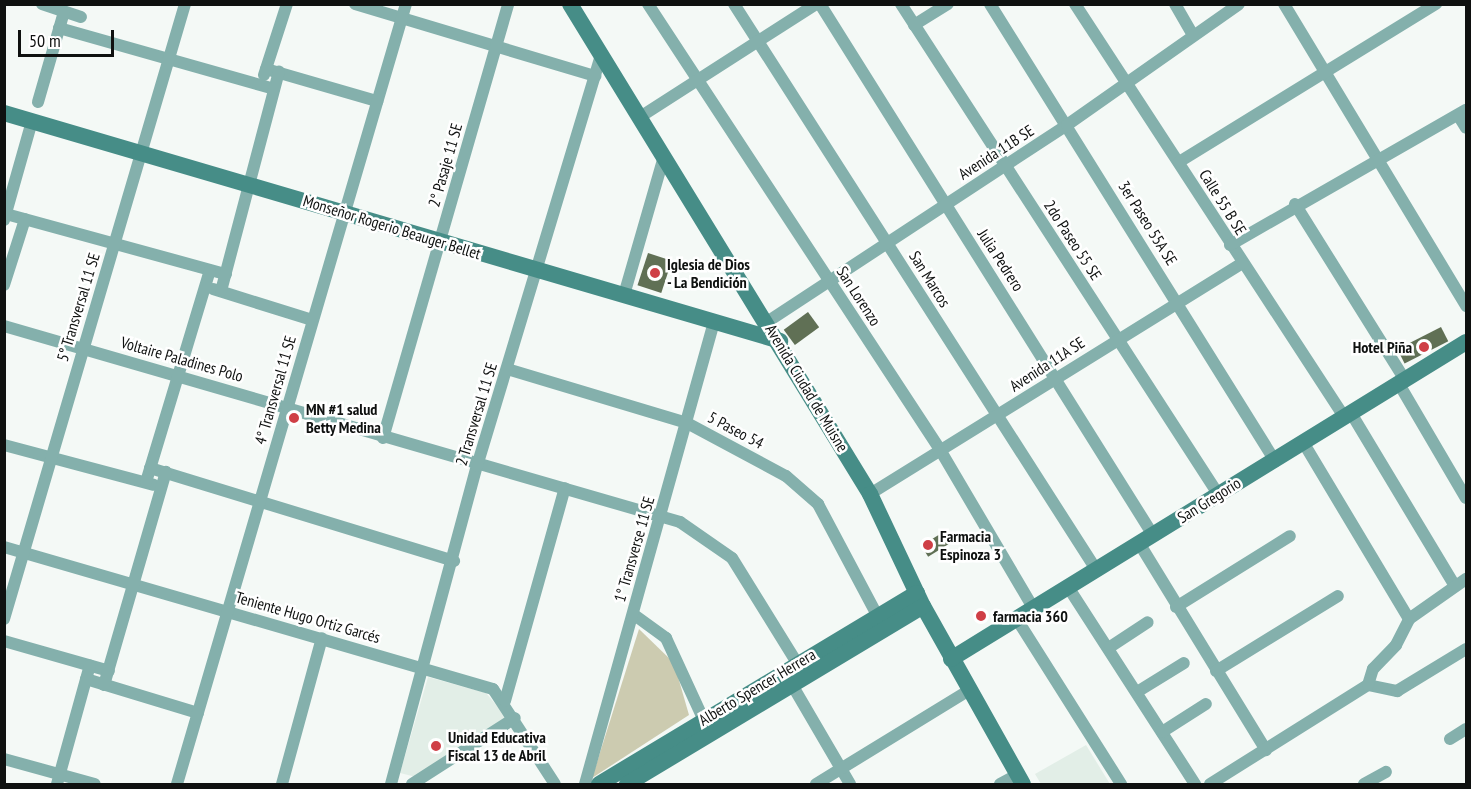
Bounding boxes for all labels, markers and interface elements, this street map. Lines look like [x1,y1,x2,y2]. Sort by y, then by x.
scale bar [21,18,117,56]
text: 50 m [29,29,61,52]
street label: Avenida 11B SE [955,120,1037,184]
street label: 2° Pasaje 11 SE [424,121,466,209]
street label: Calle 55 B SE [1195,166,1251,238]
street label: 3er Paseo 55A SE [1114,177,1182,269]
street label: Monseñor Rogerio Beauger Bellet [301,191,483,263]
street label: 2do Paseo 55 SE [1040,196,1106,284]
street label: Julia Pedrero [974,225,1028,295]
street label: San Marcos [905,247,955,311]
street label: 5° Transversal 11 SE [52,250,104,364]
place label: Iglesia de Dios - La Bendición [667,254,750,292]
street label: San Lorenzo [833,263,885,329]
marker: Iglesia de Dios - La Bendición [648,266,662,280]
street label: Avenida Ciudad de Muisne [761,321,853,455]
street label: Voltaire Paladines Polo [119,332,245,386]
street label: Avenida 11A SE [1006,332,1088,396]
street label: 4° Transversal 11 SE [250,333,300,447]
place label: Hotel Piña [1353,337,1412,357]
marker: Hotel Piña [1417,340,1431,354]
street label: 2 Transversal 11 SE [451,360,501,468]
place label: MN #1 salud Betty Medina [306,399,381,437]
street label: 5 Paseo 54 [705,407,767,453]
marker: MN #1 salud Betty Medina [287,411,301,425]
street label: San Gregorio [1174,473,1244,527]
street label: 1° Transverse 11 SE [610,494,658,604]
place label: Farmacia Espinoza 3 [940,526,1001,564]
marker: Farmacia Espinoza 3 [921,538,935,552]
street label: Teniente Hugo Ortiz Garcés [233,587,383,647]
place label: farmacia 360 [993,606,1068,626]
marker: farmacia 360 [974,609,988,623]
street label: Alberto Spencer Herrera [695,645,819,729]
place label: Unidad Educativa Fiscal 13 de Abril [448,727,546,765]
marker: Unidad Educativa Fiscal 13 de Abril [429,739,443,753]

